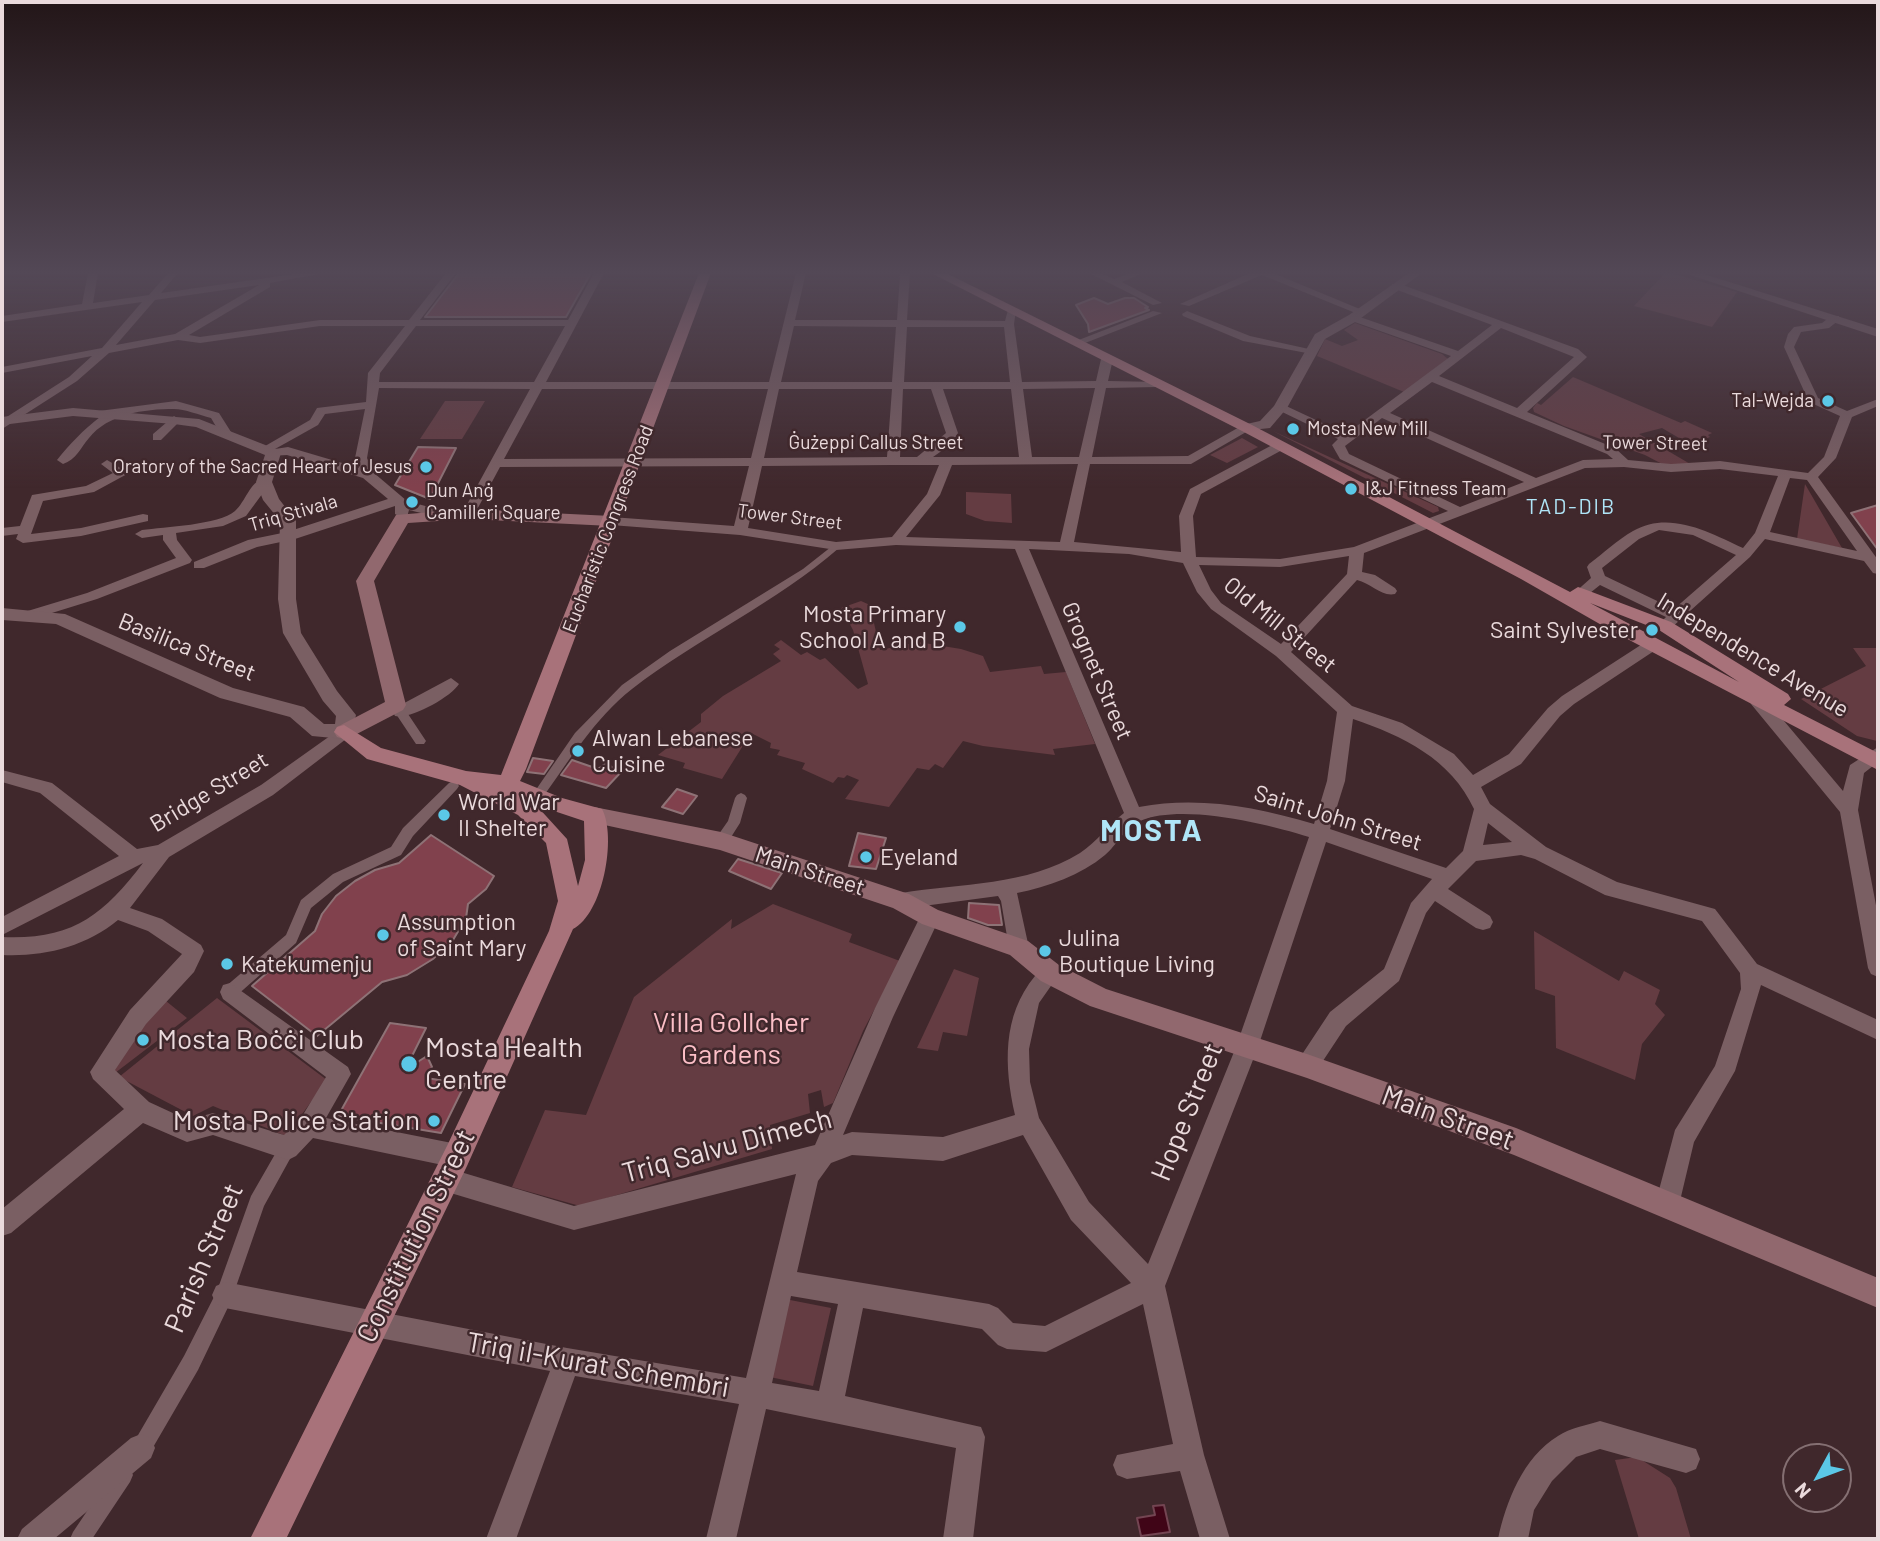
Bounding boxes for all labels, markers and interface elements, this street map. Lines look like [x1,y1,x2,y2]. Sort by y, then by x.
place label: Tal-Wejda [1731,390,1814,412]
marker: Tal-Wejda [1820,393,1836,409]
place label: Mosta New Mill [1307,418,1428,440]
marker: Mosta New Mill [1285,421,1301,437]
street label: Eucharistic Congress Road [558,422,658,636]
street label: Tower Street [1602,431,1708,455]
street label: Ġużeppi Callus Street [789,432,963,454]
place label: Oratory of the Sacred Heart of Jesus [113,456,412,478]
marker: Oratory of the Sacred Heart of Jesus [418,459,434,475]
place label: I&J Fitness Team [1365,478,1507,500]
place label: Dun Anġ Camilleri Square [426,480,561,524]
marker: I&J Fitness Team [1343,481,1359,497]
street label: Triq Stivala [246,489,340,537]
marker: Dun Anġ Camilleri Square [404,494,420,510]
district label: TAD-DIB [1527,494,1615,520]
street label: Tower Street [736,499,844,535]
street label: Old Mill Street [1218,571,1342,679]
street label: Independence Avenue [1652,587,1854,723]
street label: Grognet Street [1056,598,1138,744]
place label: Mosta Primary School A and B [799,600,946,654]
street label: Basilica Street [115,607,259,687]
place label: Saint Sylvester [1490,616,1638,644]
marker: Mosta Primary School A and B [952,619,968,635]
marker: Saint Sylvester [1644,622,1660,638]
place label: Alwan Lebanese Cuisine [592,724,754,778]
marker: Alwan Lebanese Cuisine [570,743,586,759]
street label: Bridge Street [145,746,273,838]
street label: Saint John Street [1251,779,1425,857]
place label: World War II Shelter [458,788,560,842]
marker: World War II Shelter [436,807,452,823]
district label: MOSTA [1101,813,1203,849]
street label: Main Street [752,840,868,902]
place label: Eyeland [880,843,958,871]
marker: Eyeland [858,849,874,865]
place label: Assumption of Saint Mary [397,908,526,962]
place label: Julina Boutique Living [1059,924,1215,978]
marker: Assumption of Saint Mary [375,927,391,943]
marker: Julina Boutique Living [1037,943,1053,959]
place label: Katekumenju [241,950,372,978]
marker: Katekumenju [219,956,235,972]
park label: Villa Gollcher Gardens [653,1006,809,1072]
place label: Mosta Boċċi Club [157,1023,364,1057]
place label: Mosta Health Centre [425,1031,583,1097]
marker: Mosta Boċċi Club [135,1032,151,1048]
street label: Hope Street [1144,1038,1230,1186]
marker: Mosta Health Centre [399,1054,419,1074]
street label: Main Street [1377,1079,1519,1157]
street label: Triq Salvu Dimech [618,1102,836,1190]
place label: Mosta Police Station [173,1104,420,1138]
marker: Mosta Police Station [426,1113,442,1129]
street label: Constitution Street [350,1124,482,1348]
street label: Parish Street [158,1178,250,1338]
street label: Triq il-Kurat Schembri [464,1325,732,1405]
north arrow [1782,1443,1852,1513]
text: N [1789,1478,1815,1503]

